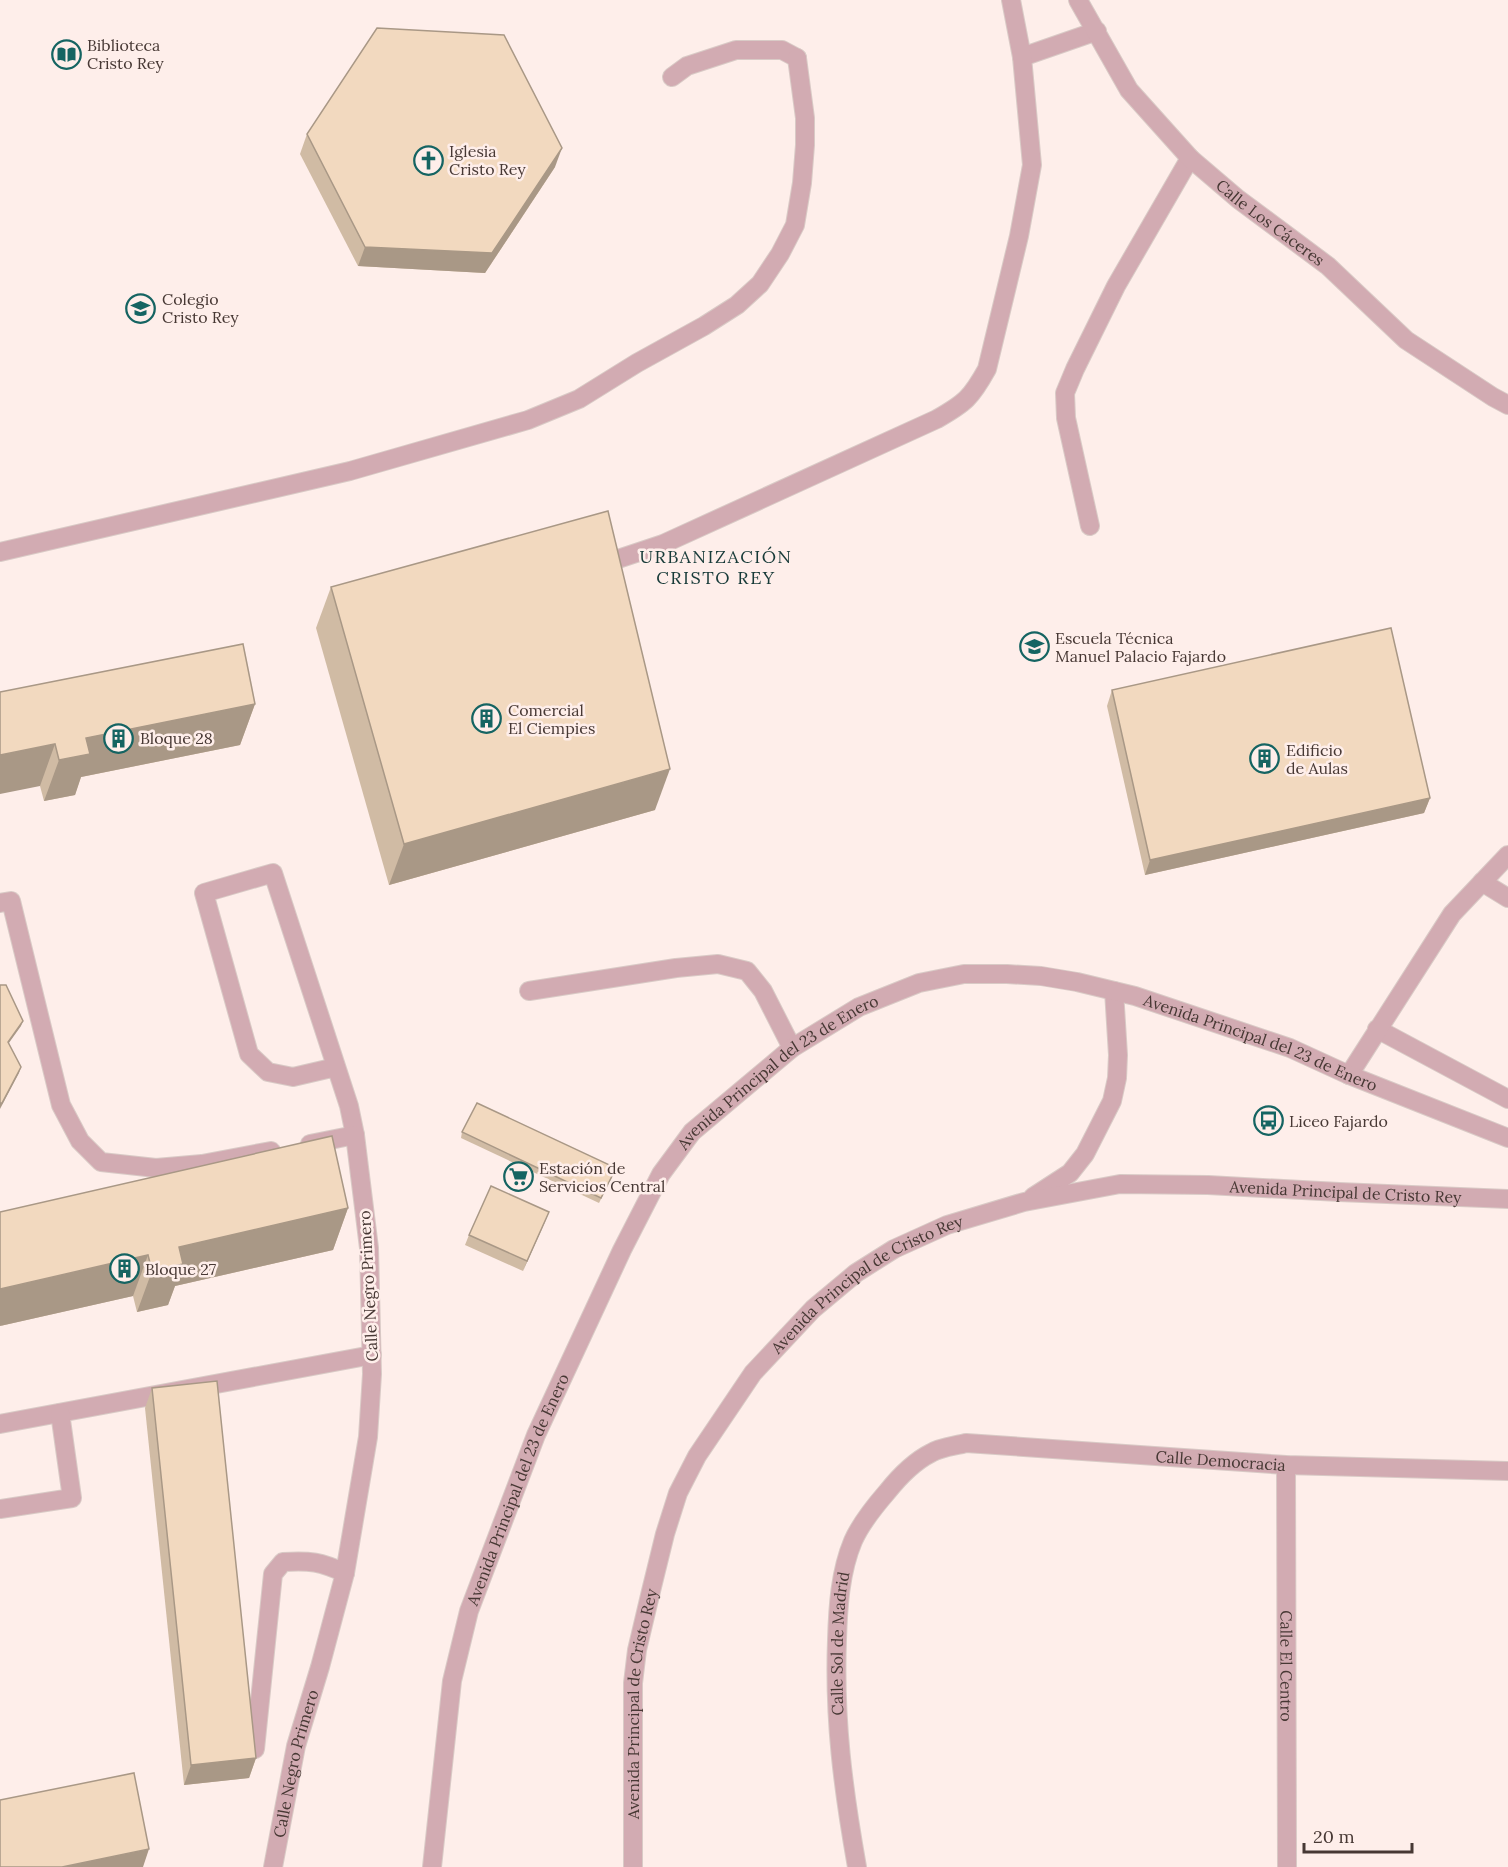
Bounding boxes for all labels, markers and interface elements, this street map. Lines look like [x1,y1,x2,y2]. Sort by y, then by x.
place label: Biblioteca Cristo Rey [87,35,164,73]
library icon: Biblioteca Cristo Rey [50,38,82,70]
place label: Iglesia Cristo Rey [449,141,526,179]
church icon: Iglesia Cristo Rey [412,144,444,176]
street label: Calle Los Cáceres [1212,175,1329,270]
place label: Colegio Cristo Rey [162,289,239,327]
school or university icon: Colegio Cristo Rey [125,292,157,324]
district label: URBANIZACIÓN CRISTO REY [640,545,792,589]
place label: Escuela Técnica Manuel Palacio Fajardo [1055,628,1226,666]
school or university icon: Escuela Técnica Manuel Palacio Fajardo [1018,631,1050,663]
place label: Comercial El Ciempies [508,700,595,738]
building icon: Comercial El Ciempies [471,703,503,735]
building icon: Bloque 28 [103,722,135,754]
place label: Bloque 28 [140,728,213,748]
place label: Edificio de Aulas [1286,740,1348,778]
building icon: Edificio de Aulas [1249,743,1281,775]
street label: Avenida Principal del 23 de Enero [1140,989,1380,1095]
street label: Avenida Principal del 23 de Enero [672,990,881,1154]
bus stop icon: Liceo Fajardo [1252,1105,1284,1137]
place label: Liceo Fajardo [1289,1111,1388,1131]
place label: Estación de Servicios Central [539,1158,665,1196]
supermarket icon: Estación de Servicios Central [502,1161,534,1193]
street label: Avenida Principal de Cristo Rey [1228,1176,1463,1207]
street label: Calle Negro Primero [354,1210,382,1362]
street label: Avenida Principal de Cristo Rey [766,1211,966,1358]
building icon: Bloque 27 [108,1253,140,1285]
place label: Bloque 27 [145,1259,217,1279]
street label: Avenida Principal del 23 de Enero [462,1370,573,1609]
street label: Calle Democracia [1155,1446,1286,1475]
street label: Calle Sol de Madrid [826,1569,853,1716]
street label: Avenida Principal de Cristo Rey [623,1586,661,1820]
street label: Calle El Centro [1276,1610,1297,1722]
street label: Calle Negro Primero [269,1687,323,1839]
scale bar [1304,1816,1412,1854]
text: 20 m [1313,1825,1355,1848]

